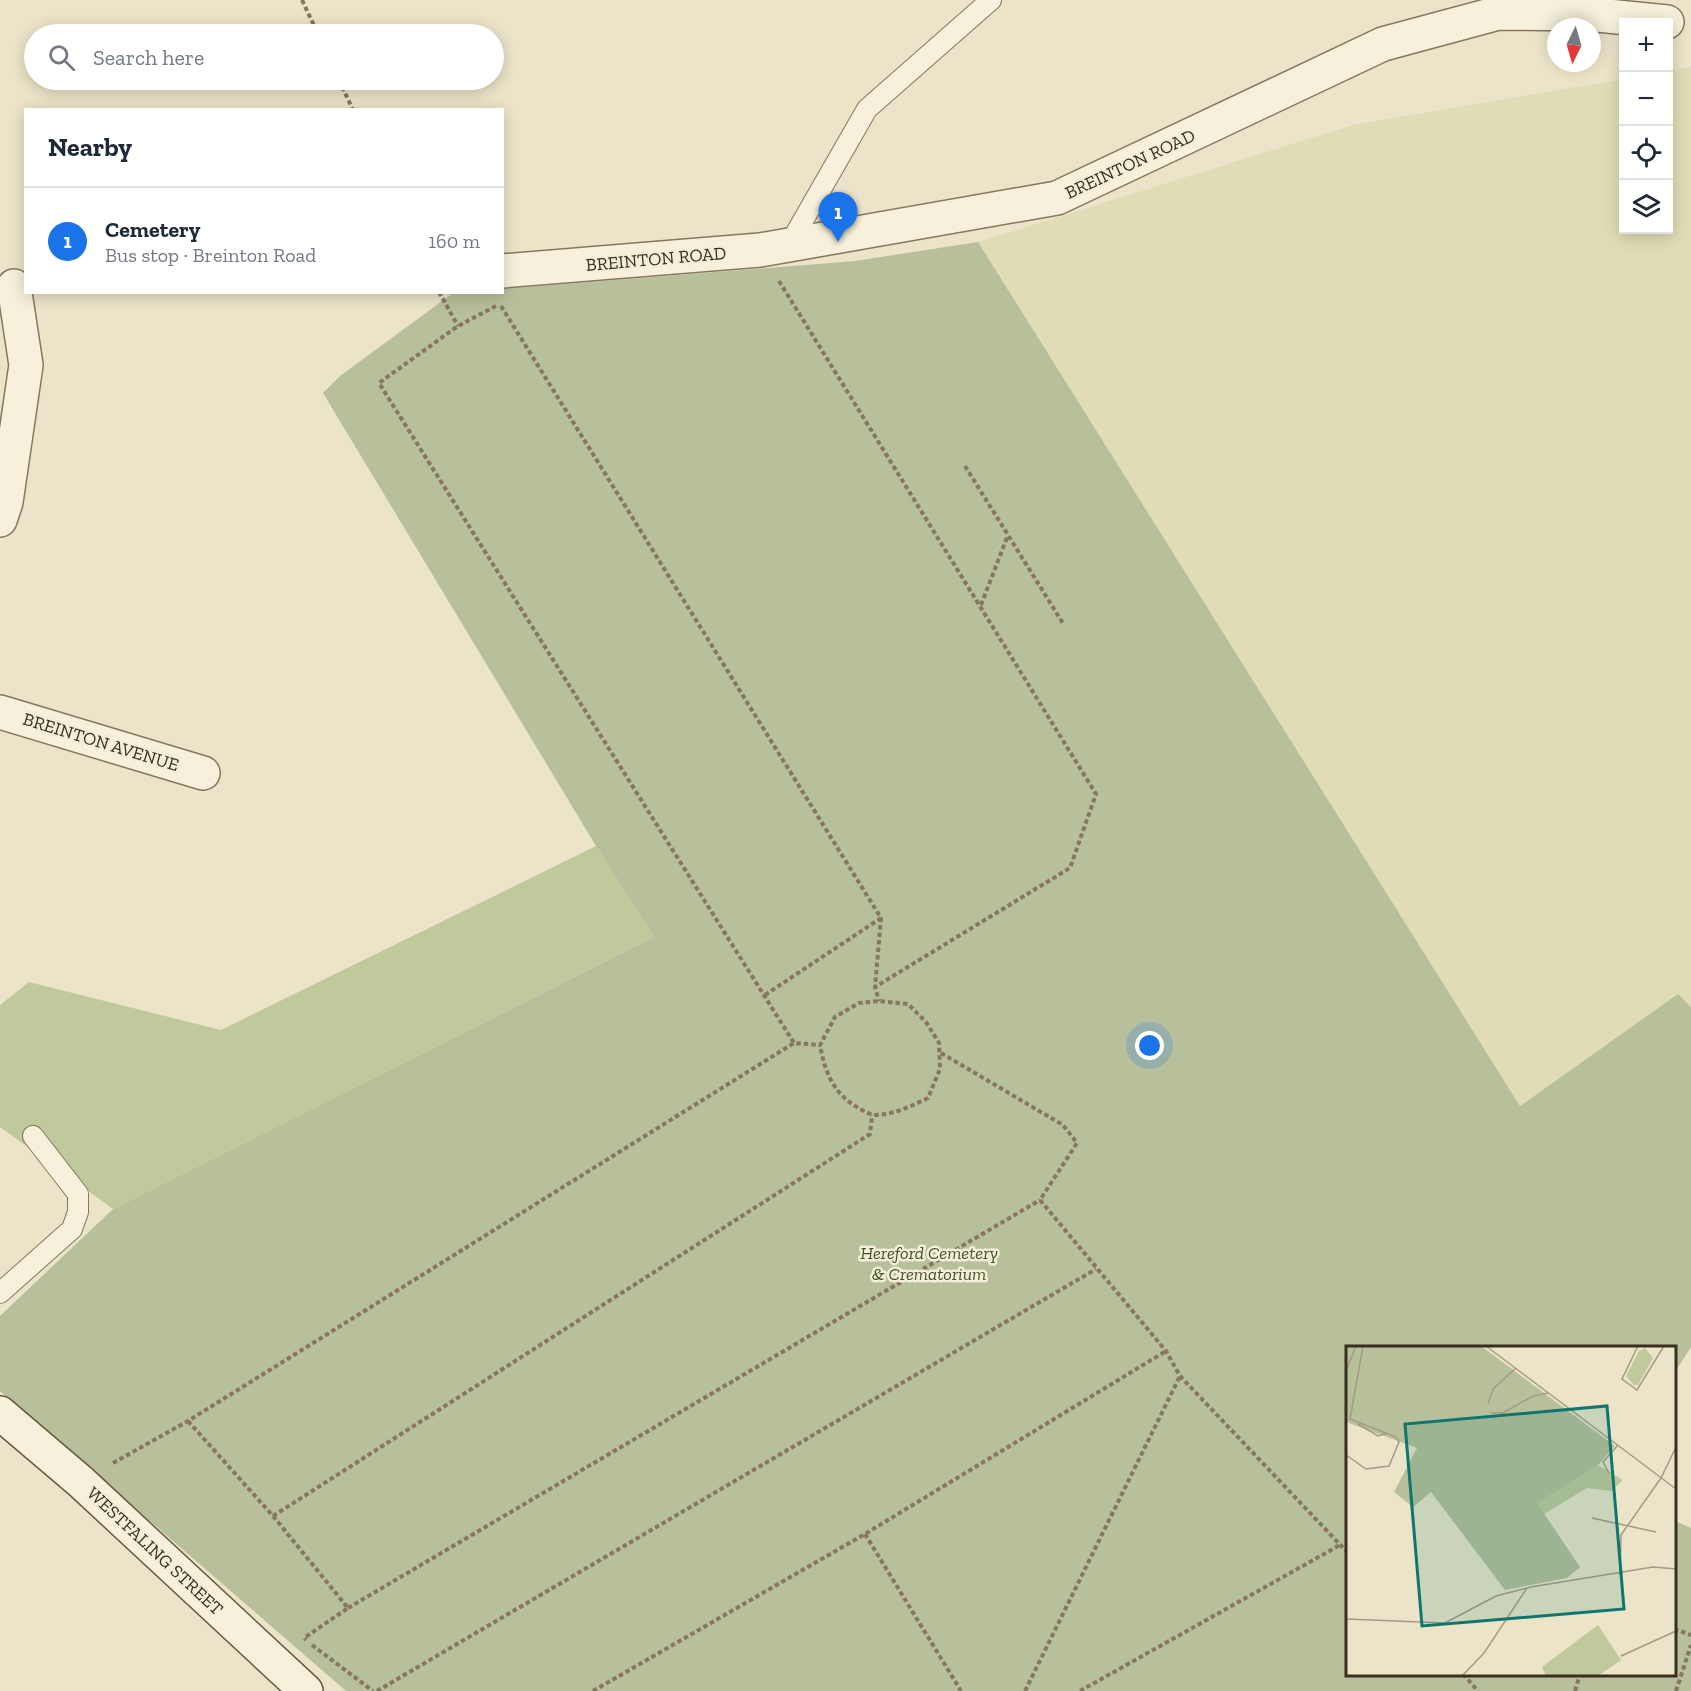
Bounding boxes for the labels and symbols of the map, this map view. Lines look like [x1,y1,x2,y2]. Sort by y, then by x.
north arrow [1547,18,1601,72]
street label: BREINTON ROAD [1062,124,1198,204]
pin: 1 [818,192,858,242]
street label: BREINTON ROAD [585,242,727,276]
street label: BREINTON AVENUE [20,708,182,776]
your location [1135,1031,1164,1060]
park label: Hereford Cemetery & Crematorium [860,1242,998,1285]
inset map [1346,1346,1676,1676]
street label: WESTFALING STREET [82,1482,228,1620]

